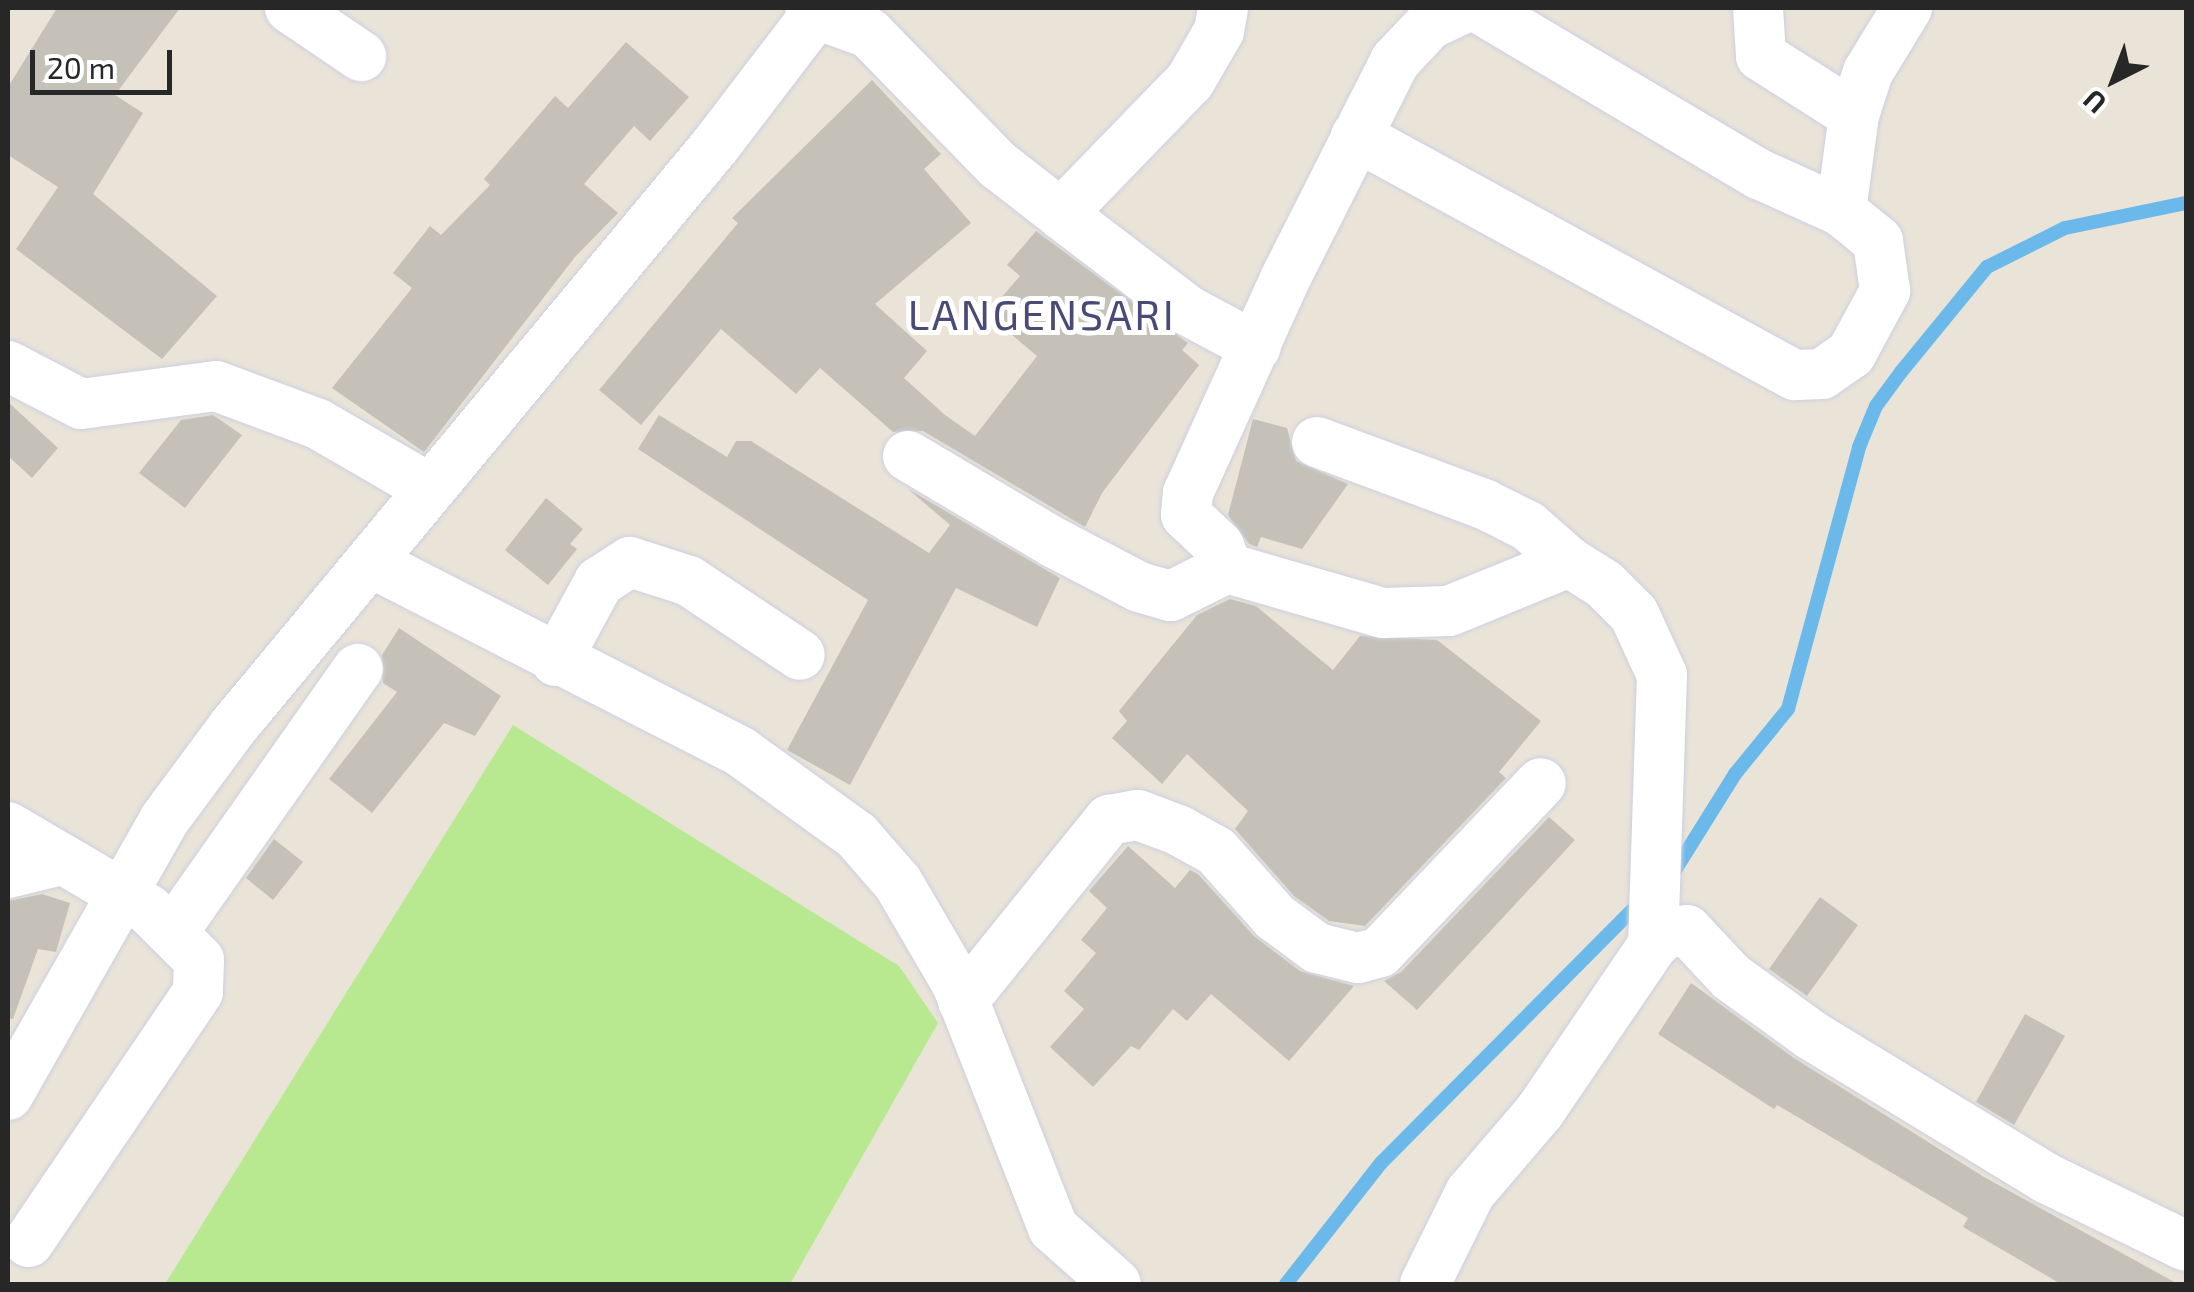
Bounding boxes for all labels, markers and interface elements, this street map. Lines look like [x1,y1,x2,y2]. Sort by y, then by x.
scale bar [35,30,178,92]
north arrow [2064,30,2164,130]
text: 20 m [47,49,115,85]
text: U [2075,83,2112,121]
district label: LANGENSARI [908,288,1176,338]

